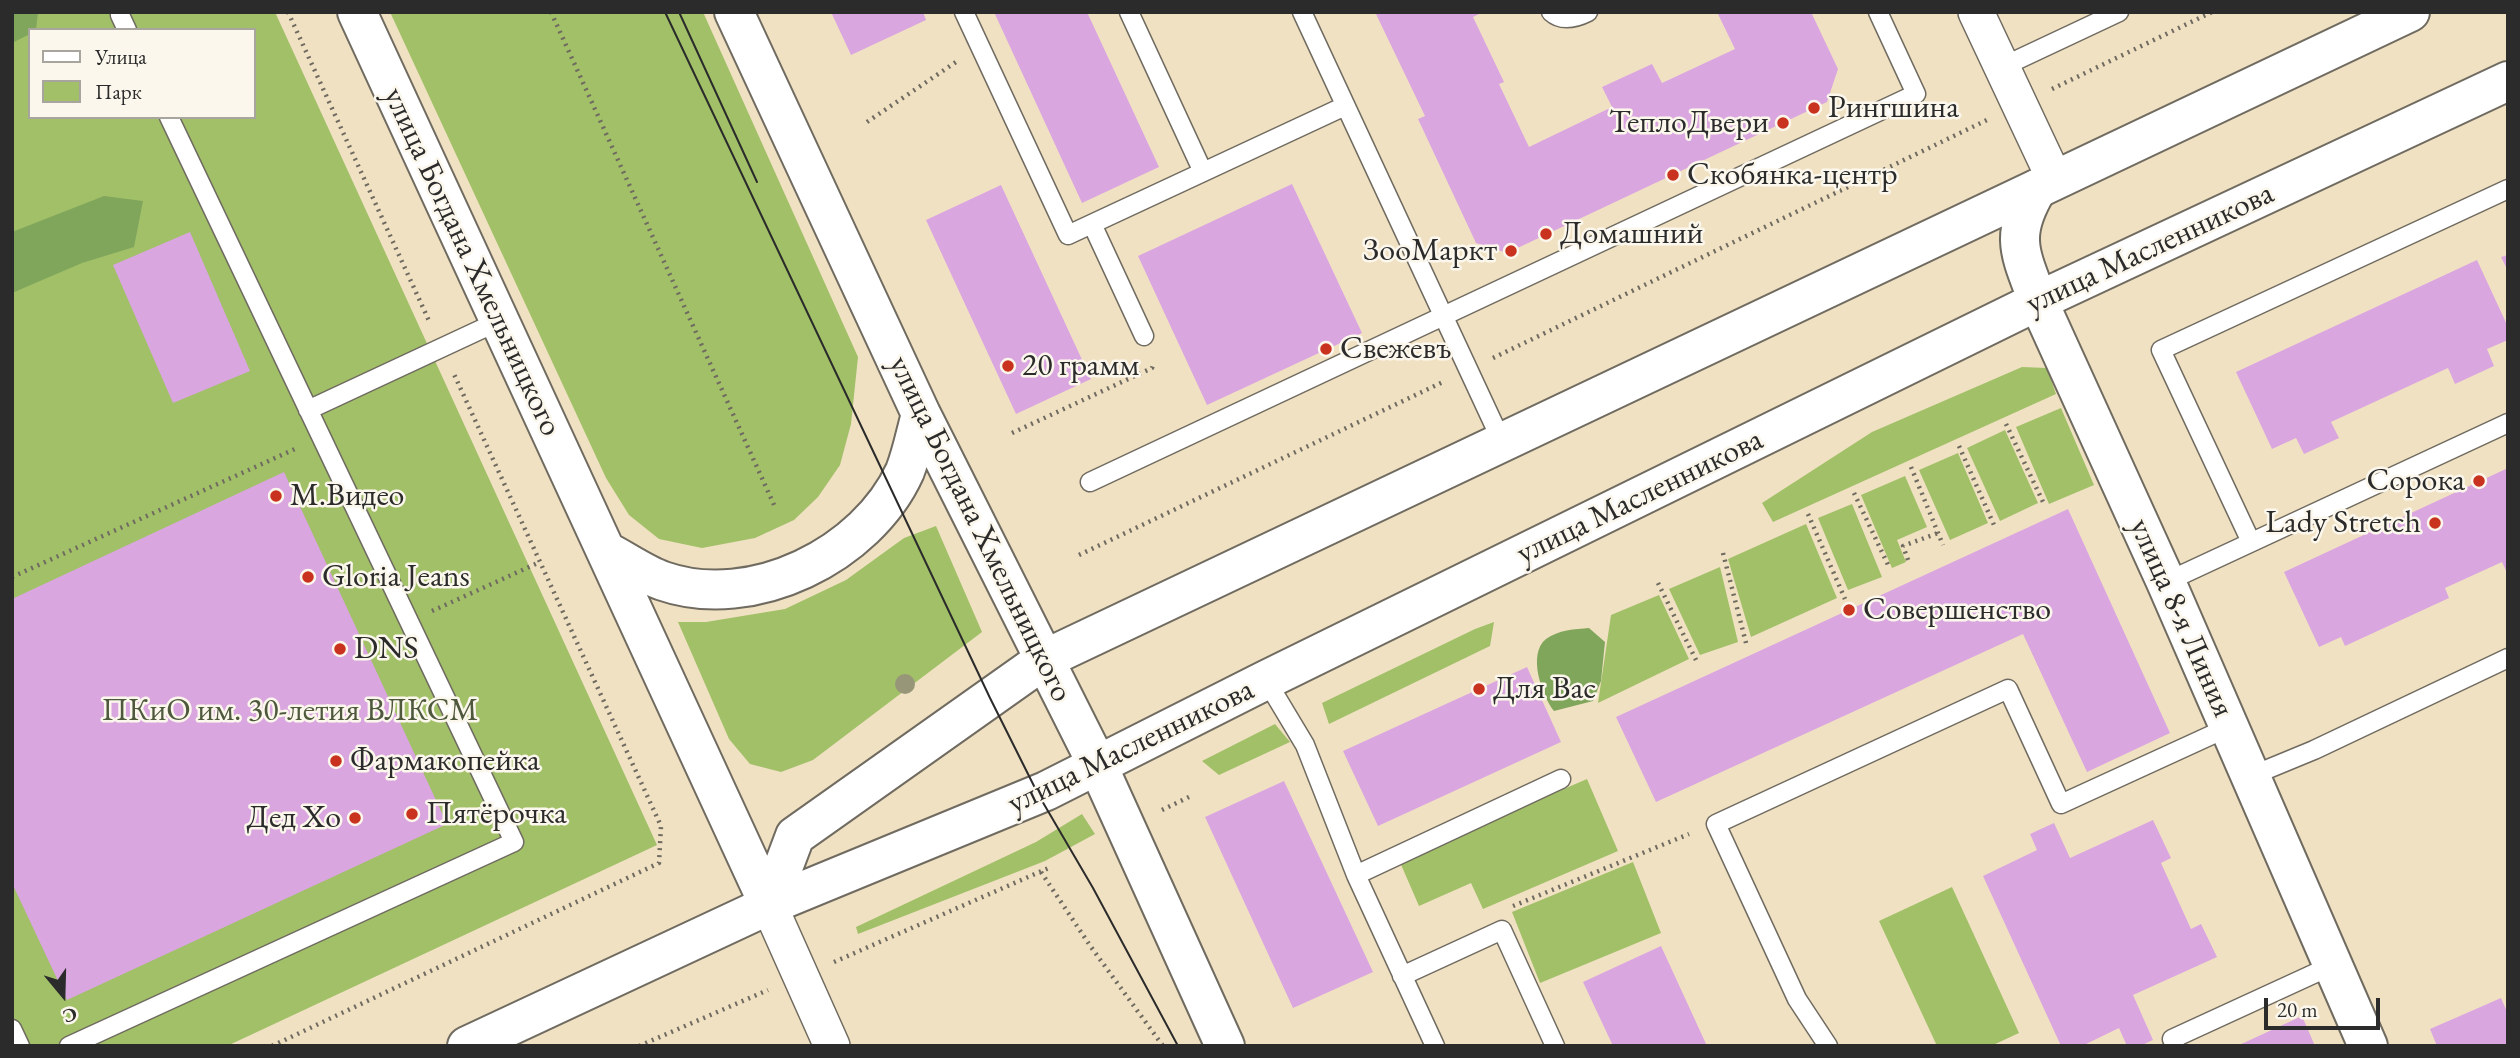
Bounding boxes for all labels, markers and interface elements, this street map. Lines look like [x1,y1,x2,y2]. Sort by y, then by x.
legend [28,28,256,119]
text: Улица [95,43,147,70]
text: Парк [95,78,142,105]
street label: улица Богдана Хмельницкого [374,82,570,442]
place label: Рингшина [1828,89,1959,127]
marker: Рингшина [1806,100,1822,116]
place label: ТеплоДвери [1609,104,1769,142]
marker: ТеплоДвери [1775,115,1791,131]
place label: Скобянка-центр [1687,156,1898,194]
marker: Скобянка-центр [1665,167,1681,183]
street label: улица Масленникова [2020,175,2280,323]
place label: Домашний [1560,215,1703,253]
marker: Домашний [1538,226,1554,242]
place label: ЗооМаркт [1363,232,1497,270]
marker: ЗооМаркт [1503,243,1519,259]
place label: Свежевъ [1340,330,1451,368]
marker: Свежевъ [1318,341,1334,357]
place label: 20 грамм [1022,347,1139,385]
street label: улица Богдана Хмельницкого [879,350,1081,708]
marker: 20 грамм [1000,358,1016,374]
street label: улица Масленникова [1511,421,1769,573]
place label: Сорока [2366,462,2465,500]
marker: Сорока [2471,473,2487,489]
place label: М.Видео [290,477,404,515]
marker: М.Видео [268,488,284,504]
place label: Lady Stretch [2265,504,2421,542]
street label: улица 8-я Линия [2120,513,2242,723]
marker: Lady Stretch [2427,515,2443,531]
place label: Gloria Jeans [322,558,470,596]
marker: Gloria Jeans [300,569,316,585]
place label: Совершенство [1863,591,2051,629]
marker: Совершенство [1841,602,1857,618]
place label: DNS [354,630,418,668]
marker: DNS [332,641,348,657]
place label: Для Вас [1493,670,1596,708]
street label: улица Масленникова [1002,671,1260,823]
marker: Для Вас [1471,681,1487,697]
park label: ПКиО им. 30-летия ВЛКСМ [102,692,478,730]
place label: Фармакопейка [350,742,540,780]
marker: Фармакопейка [328,753,344,769]
place label: Пятёрочка [426,795,567,833]
place label: Дед Хо [247,799,341,837]
marker: Пятёрочка [404,806,420,822]
marker: Дед Хо [347,810,363,826]
north arrow [28,960,98,1030]
scale bar [2268,984,2384,1028]
text: 20 m [2277,996,2318,1023]
text: С [60,1001,80,1029]

